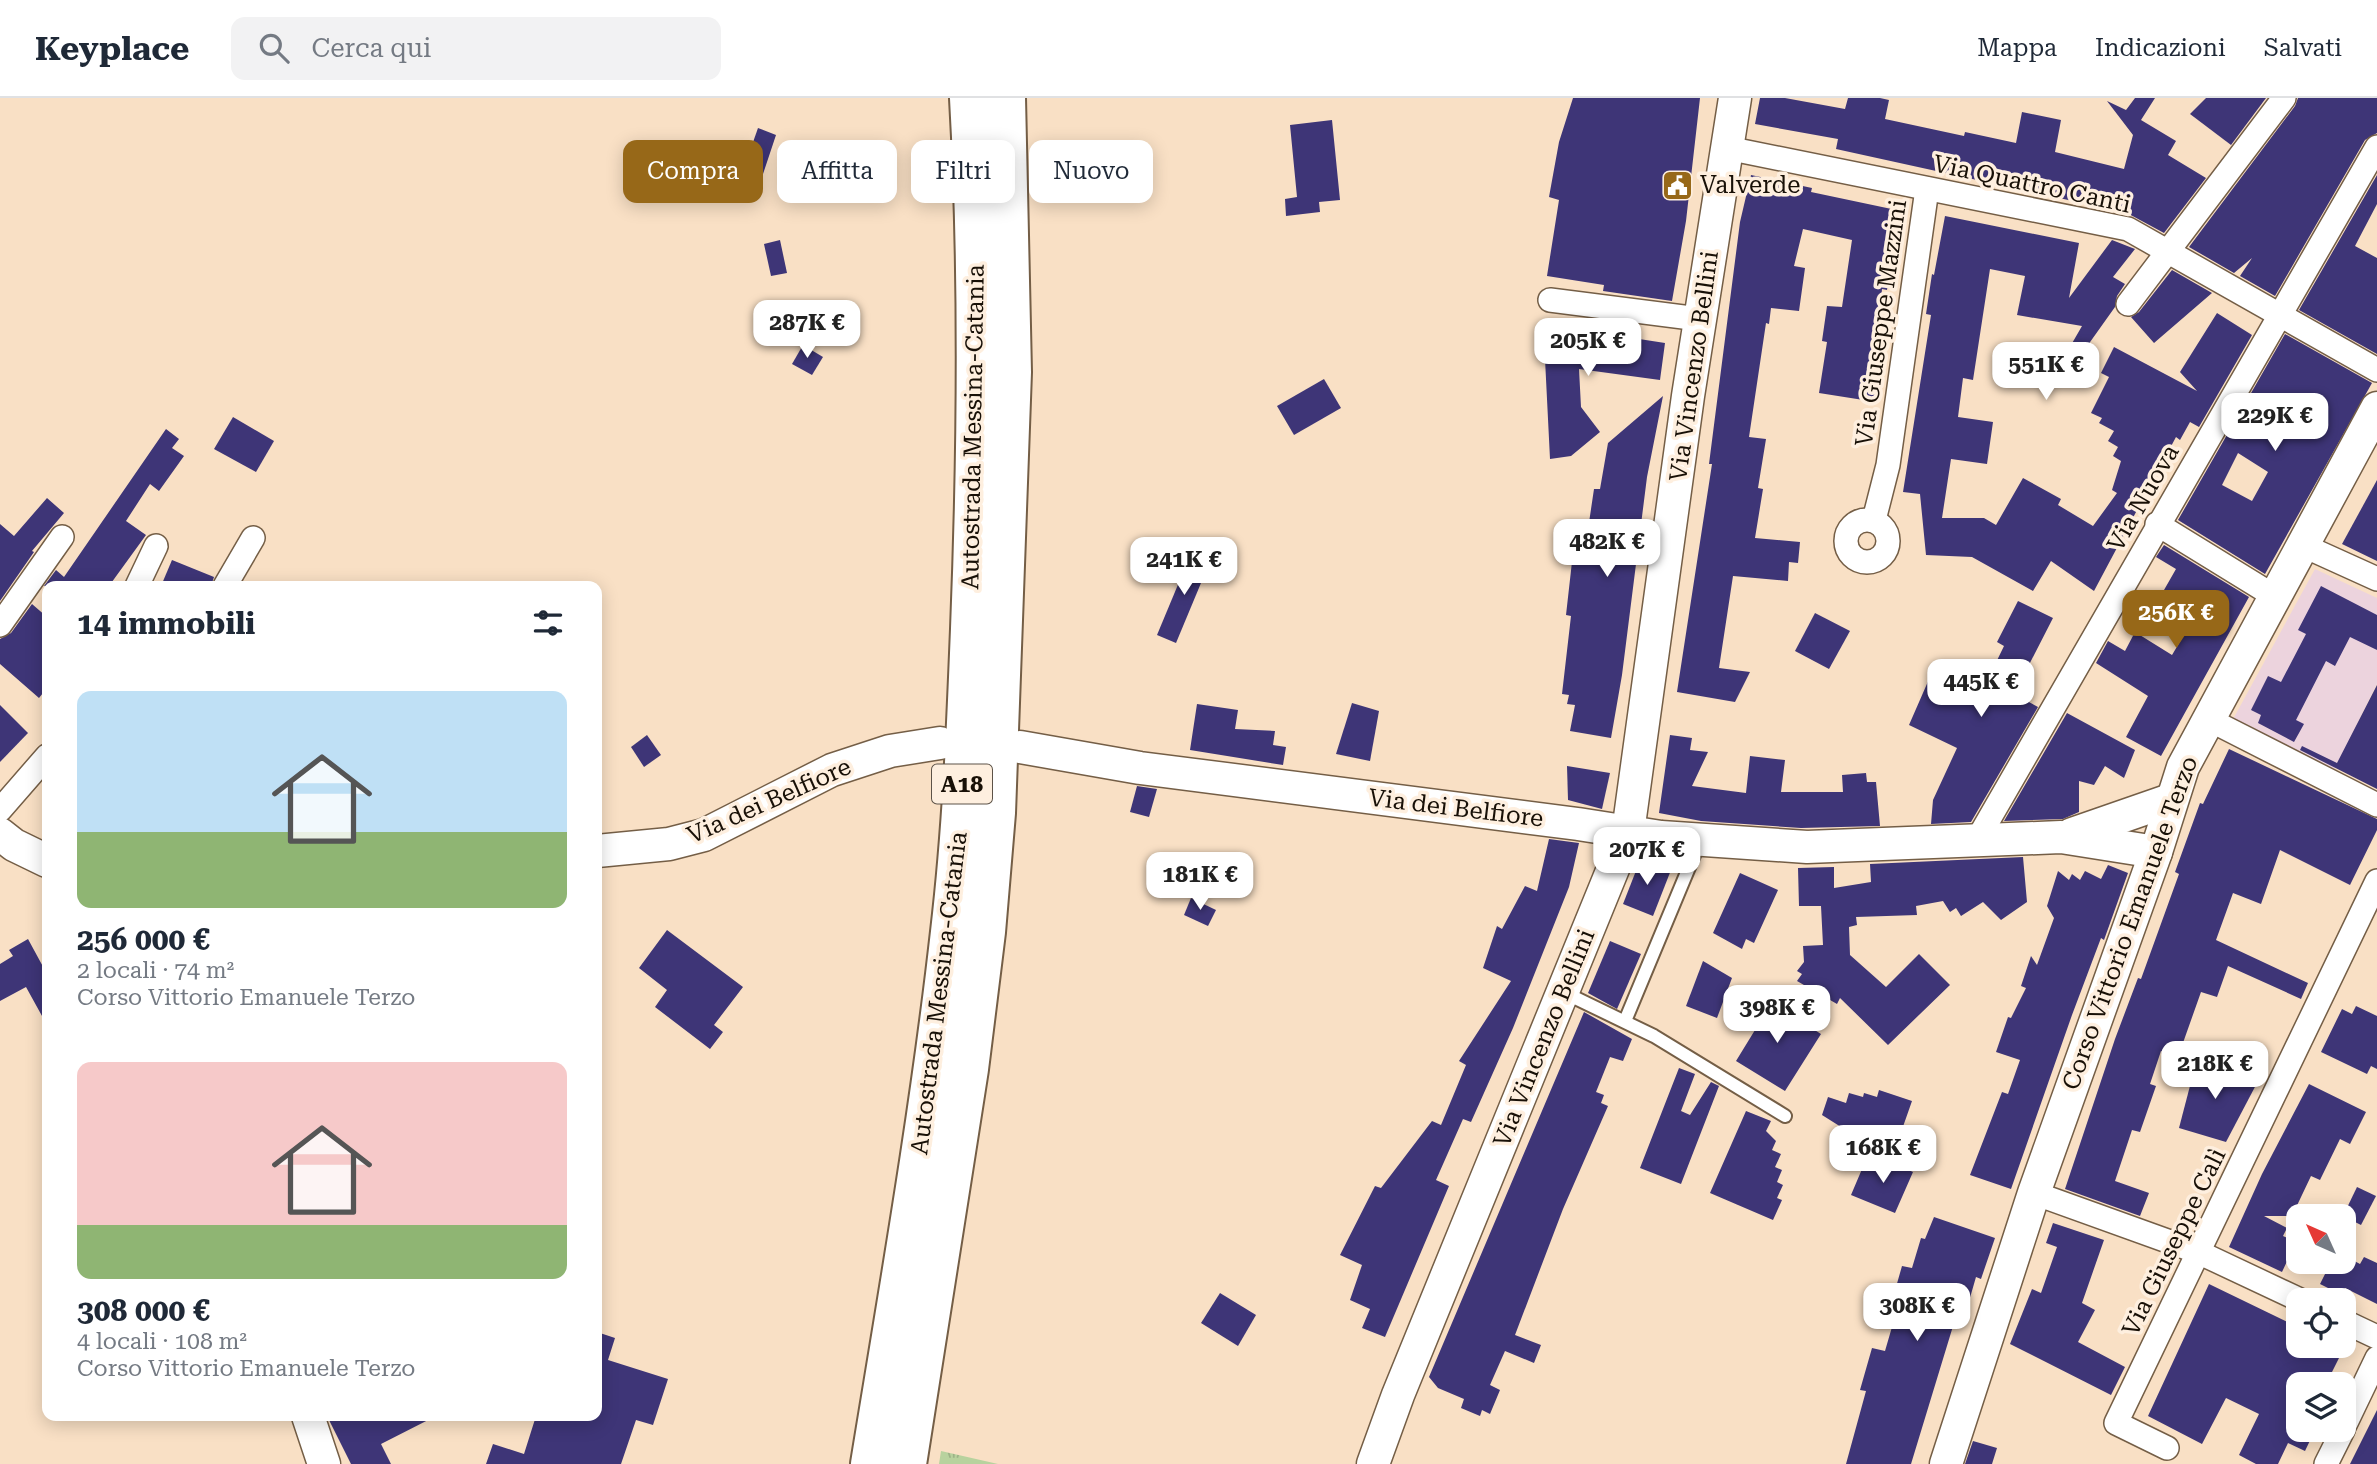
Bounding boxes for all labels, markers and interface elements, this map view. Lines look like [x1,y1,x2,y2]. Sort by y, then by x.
search box [231,17,721,80]
text: Keyplace [35,29,189,68]
icon: search [255,29,293,67]
text: Cerca qui [311,33,431,63]
text: Mappa [1977,34,2057,62]
text: Indicazioni [2095,34,2226,62]
text: Salvati [2264,34,2342,62]
chip: Compra [623,140,763,203]
chip: Affitta [777,140,897,203]
chip: Filtri [911,140,1015,203]
chip: Nuovo [1029,140,1153,203]
street label: Via Quattro Canti [1931,149,2134,219]
public building icon: Valverde [1660,168,1694,202]
place label: Valverde [1700,171,1800,199]
street label: Via Giuseppe Mazzini [1850,197,1912,448]
street label: Via Vincenzo Bellini [1664,249,1724,483]
street label: Autostrada Messina-Catania [956,264,990,590]
pin: 287K € [750,300,864,360]
text: 287K € [769,309,845,336]
pin: 205K € [1531,318,1645,378]
text: 205K € [1550,327,1626,354]
pin: 551K € [1989,342,2103,402]
text: 551K € [2008,351,2084,378]
pin: 229K € [2218,394,2332,453]
text: 229K € [2237,402,2313,429]
street label: Via Nuova [2101,440,2185,556]
pin: 482K € [1550,519,1664,579]
text: 482K € [1569,528,1645,555]
pin: 241K € [1127,538,1241,597]
text: 241K € [1146,546,1222,573]
pin: 256K € [2119,590,2233,650]
text: 256K € [2138,599,2214,626]
icon: filters [529,604,567,642]
text: 14 immobili [77,606,255,641]
pin: 445K € [1924,660,2038,719]
text: 445K € [1943,668,2019,695]
icon: home [259,736,385,862]
street label: Via dei Belfiore [683,752,855,850]
street label: Corso Vittorio Emanuele Terzo [2056,752,2204,1094]
road number: A18 [932,764,992,804]
street label: Via dei Belfiore [1367,783,1545,833]
pin: 207K € [1590,828,1704,887]
street label: Autostrada Messina-Catania [905,830,973,1156]
text: 207K € [1609,836,1685,863]
pin: 181K € [1143,852,1257,912]
text: 181K € [1162,861,1238,888]
text: 256 000 € [77,922,210,957]
street label: Via Vincenzo Bellini [1488,925,1601,1151]
text: 2 locali · 74 m² [77,957,234,984]
text: Corso Vittorio Emanuele Terzo [77,984,415,1011]
pin: 398K € [1720,986,1834,1045]
text: 398K € [1739,994,1815,1021]
pin: 218K € [2158,1042,2272,1101]
text: 218K € [2177,1050,2253,1077]
icon: home [259,1107,385,1233]
pin: 168K € [1826,1126,1940,1185]
text: 168K € [1845,1134,1921,1161]
street label: Via Giuseppe Calì [2116,1143,2232,1340]
north arrow [2286,1204,2356,1274]
map controls [2286,1204,2356,1442]
pin: 308K € [1860,1284,1974,1343]
button: locate [2286,1288,2356,1358]
text: 308K € [1879,1292,1955,1319]
text: 308 000 € [77,1293,210,1328]
text: 4 locali · 108 m² [77,1328,247,1355]
text: Corso Vittorio Emanuele Terzo [77,1355,415,1382]
button: layers [2286,1372,2356,1442]

